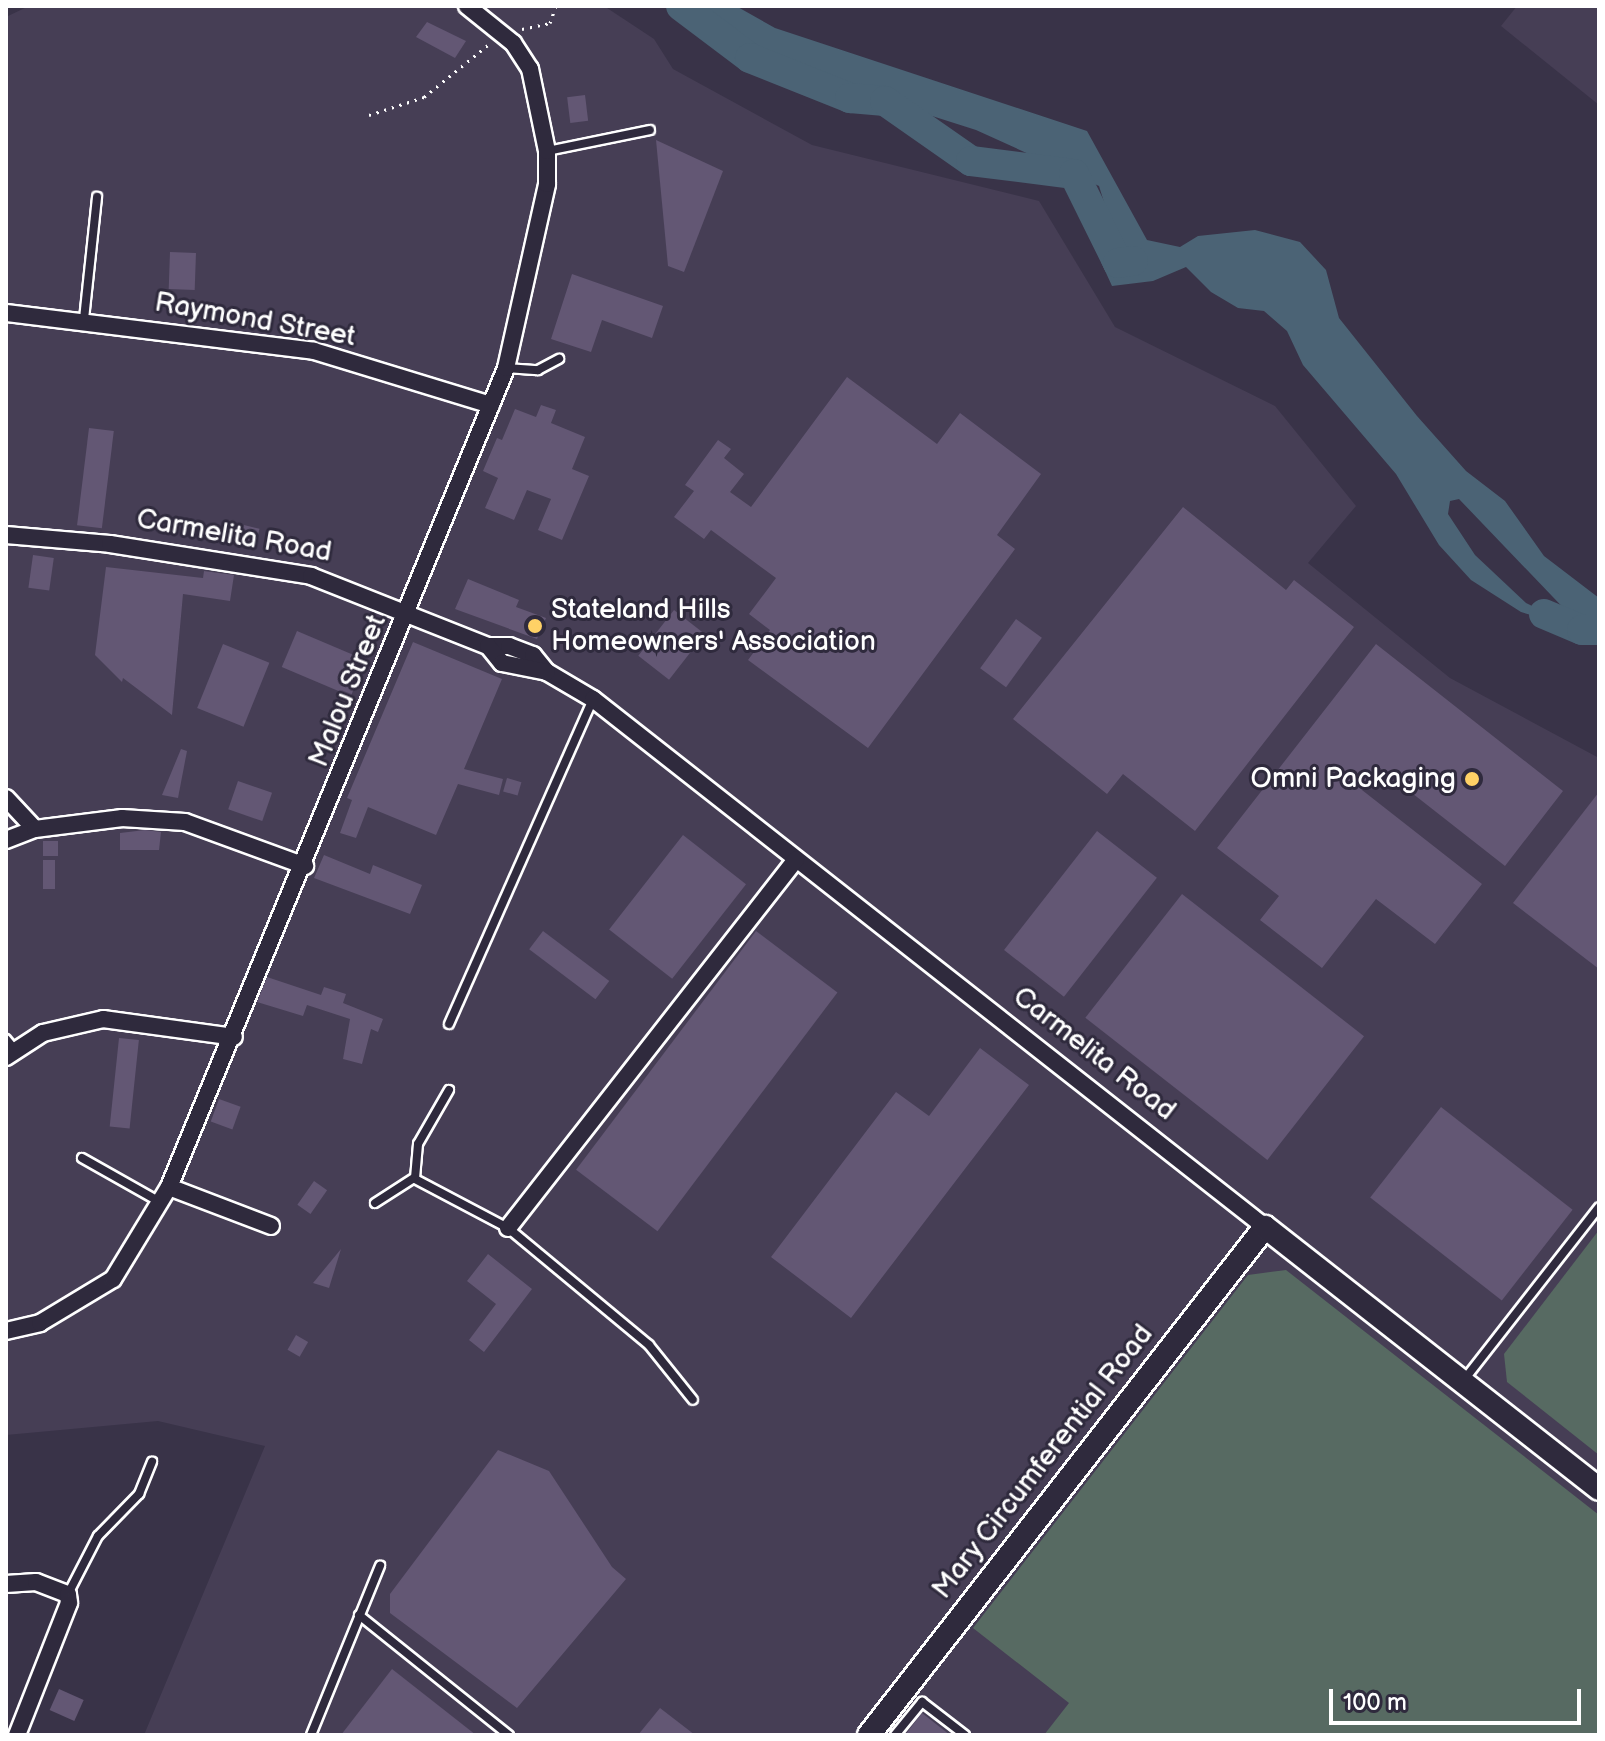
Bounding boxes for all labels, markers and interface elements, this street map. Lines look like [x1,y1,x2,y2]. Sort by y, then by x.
street label: Raymond Street [152,286,358,354]
street label: Carmelita Road [134,502,334,570]
place label: Stateland Hills Homeowners' Association [551,593,876,659]
street label: Malou Street [302,610,394,772]
marker: Stateland Hills Homeowners' Association [526,617,544,635]
place label: Omni Packaging [1251,762,1456,796]
marker: Omni Packaging [1463,770,1481,788]
street label: Carmelita Road [1006,980,1182,1128]
street label: Mary Circumferential Road [925,1318,1161,1606]
scale bar [1333,1673,1585,1723]
text: 100 m [1343,1688,1407,1717]

